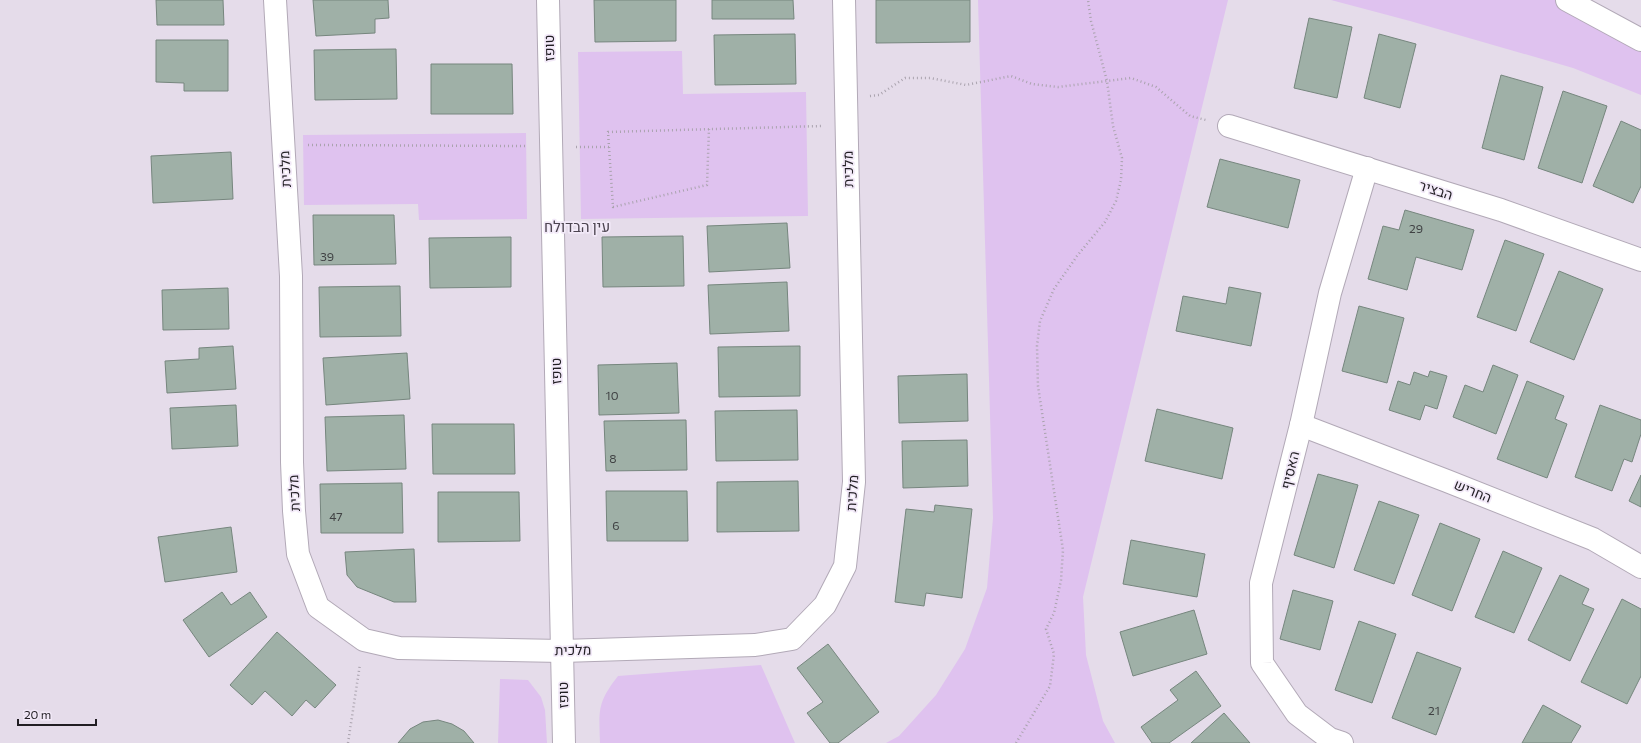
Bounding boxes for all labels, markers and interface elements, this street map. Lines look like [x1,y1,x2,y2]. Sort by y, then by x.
street label: טופז [540,35,557,61]
street label: מלכית [275,150,294,188]
street label: מלכית [839,151,856,187]
street label: הבציר [1417,176,1455,203]
district label: עין הבדולח [544,217,610,235]
house number: 29 [1409,221,1423,235]
house number: 39 [320,249,334,263]
street label: טופז [547,358,564,384]
house number: 10 [606,388,619,402]
street label: האסיף [1277,449,1302,491]
house number: 8 [609,451,617,465]
street label: מלכית [284,474,303,512]
street label: מלכית [842,474,861,512]
street label: החריש [1452,475,1494,506]
house number: 47 [329,509,343,523]
house number: 6 [612,518,620,532]
street label: מלכית [555,641,591,658]
street label: טופז [554,682,571,708]
scale bar [18,701,96,727]
house number: 21 [1428,703,1440,717]
text: 20 m [24,707,51,721]

